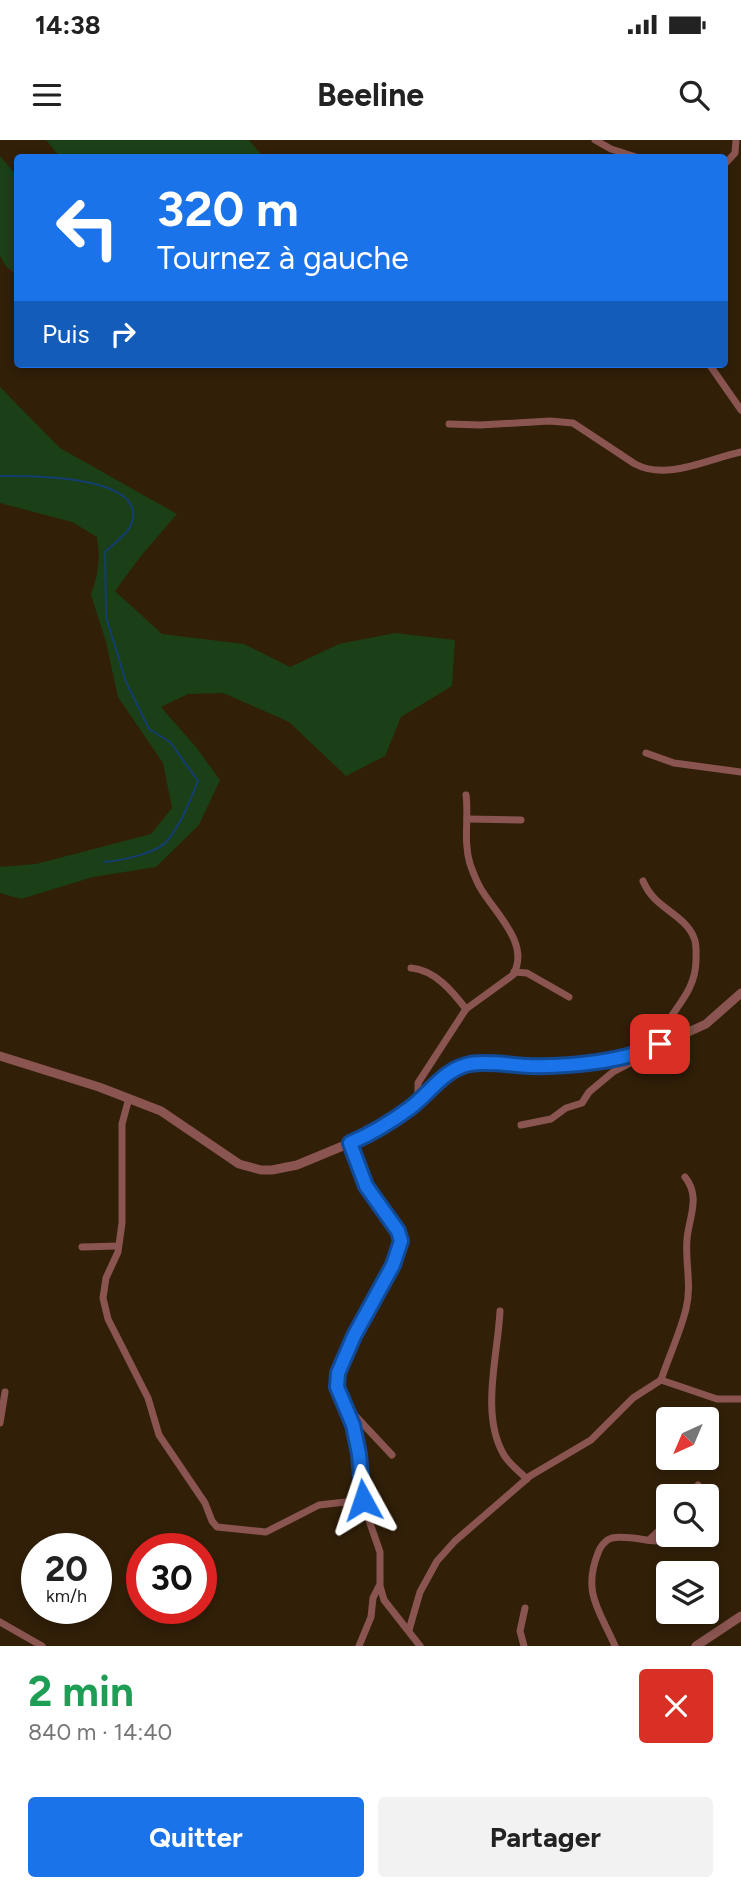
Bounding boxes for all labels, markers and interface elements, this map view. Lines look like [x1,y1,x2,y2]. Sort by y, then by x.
text: 14:38 [35,9,101,41]
icon: menu [28,76,66,114]
text: Beeline [317,76,424,114]
icon: search [675,76,713,114]
text: 320 m [157,179,299,238]
icon: left [42,182,133,273]
text: Tournez à gauche [157,239,409,277]
icon: right [104,315,142,353]
text: Puis [42,318,90,350]
pin [630,1014,690,1074]
icon: arrive [641,1025,679,1063]
north arrow [656,1407,719,1470]
map controls [656,1407,719,1624]
position arrow [326,1463,400,1537]
button: search [656,1484,719,1547]
speed limit sign: 30 [126,1533,217,1624]
text: 20 [45,1548,88,1590]
button: layers [656,1561,719,1624]
text: km/h [46,1585,87,1607]
text: 2 min [28,1666,134,1717]
button: close [639,1669,713,1743]
text: 840 m · 14:40 [28,1718,172,1746]
button: Quitter [28,1797,364,1877]
button: Partager [378,1797,713,1877]

